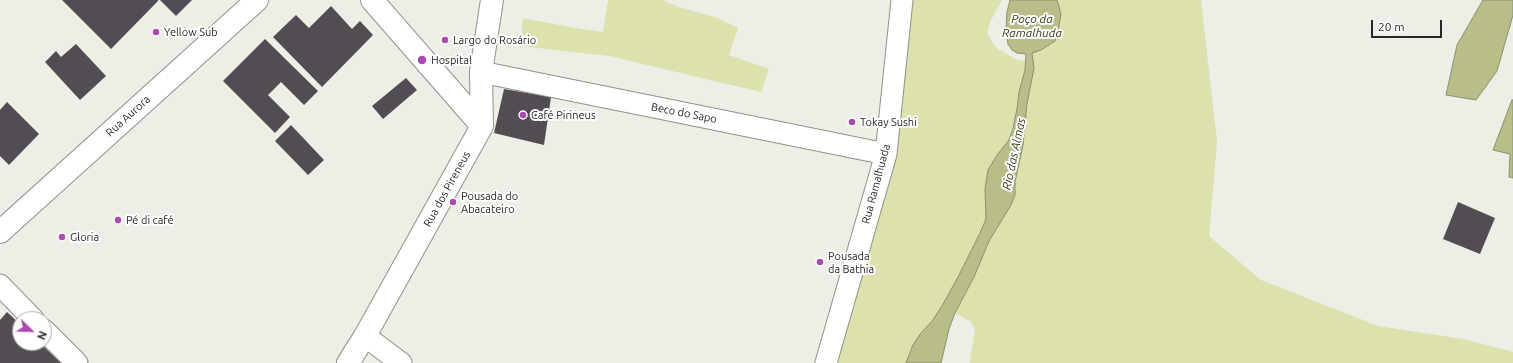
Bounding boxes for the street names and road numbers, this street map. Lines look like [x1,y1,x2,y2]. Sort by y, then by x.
street label: Rua Aurora [103,93,153,139]
street label: Beco do Sapo [650,100,718,126]
street label: Rua Ramalhuada [859,143,893,225]
street label: Rua dos Pireneus [421,149,473,229]

